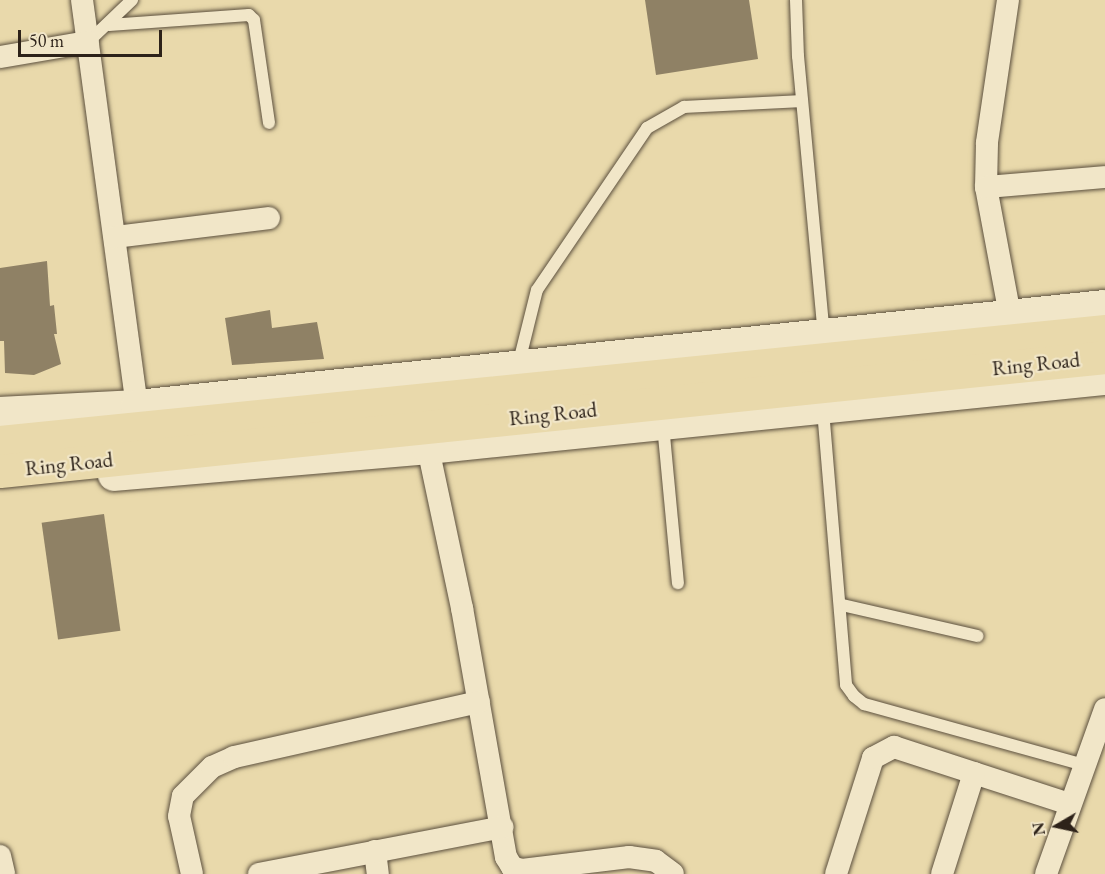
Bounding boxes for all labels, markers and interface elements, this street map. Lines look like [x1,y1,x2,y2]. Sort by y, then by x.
scale bar [21,18,165,56]
text: 50 m [29,29,64,52]
street label: Ring Road [991,347,1081,381]
street label: Ring Road [508,397,598,431]
street label: Ring Road [24,447,114,481]
north arrow [1027,796,1087,856]
text: N [1027,821,1050,837]

